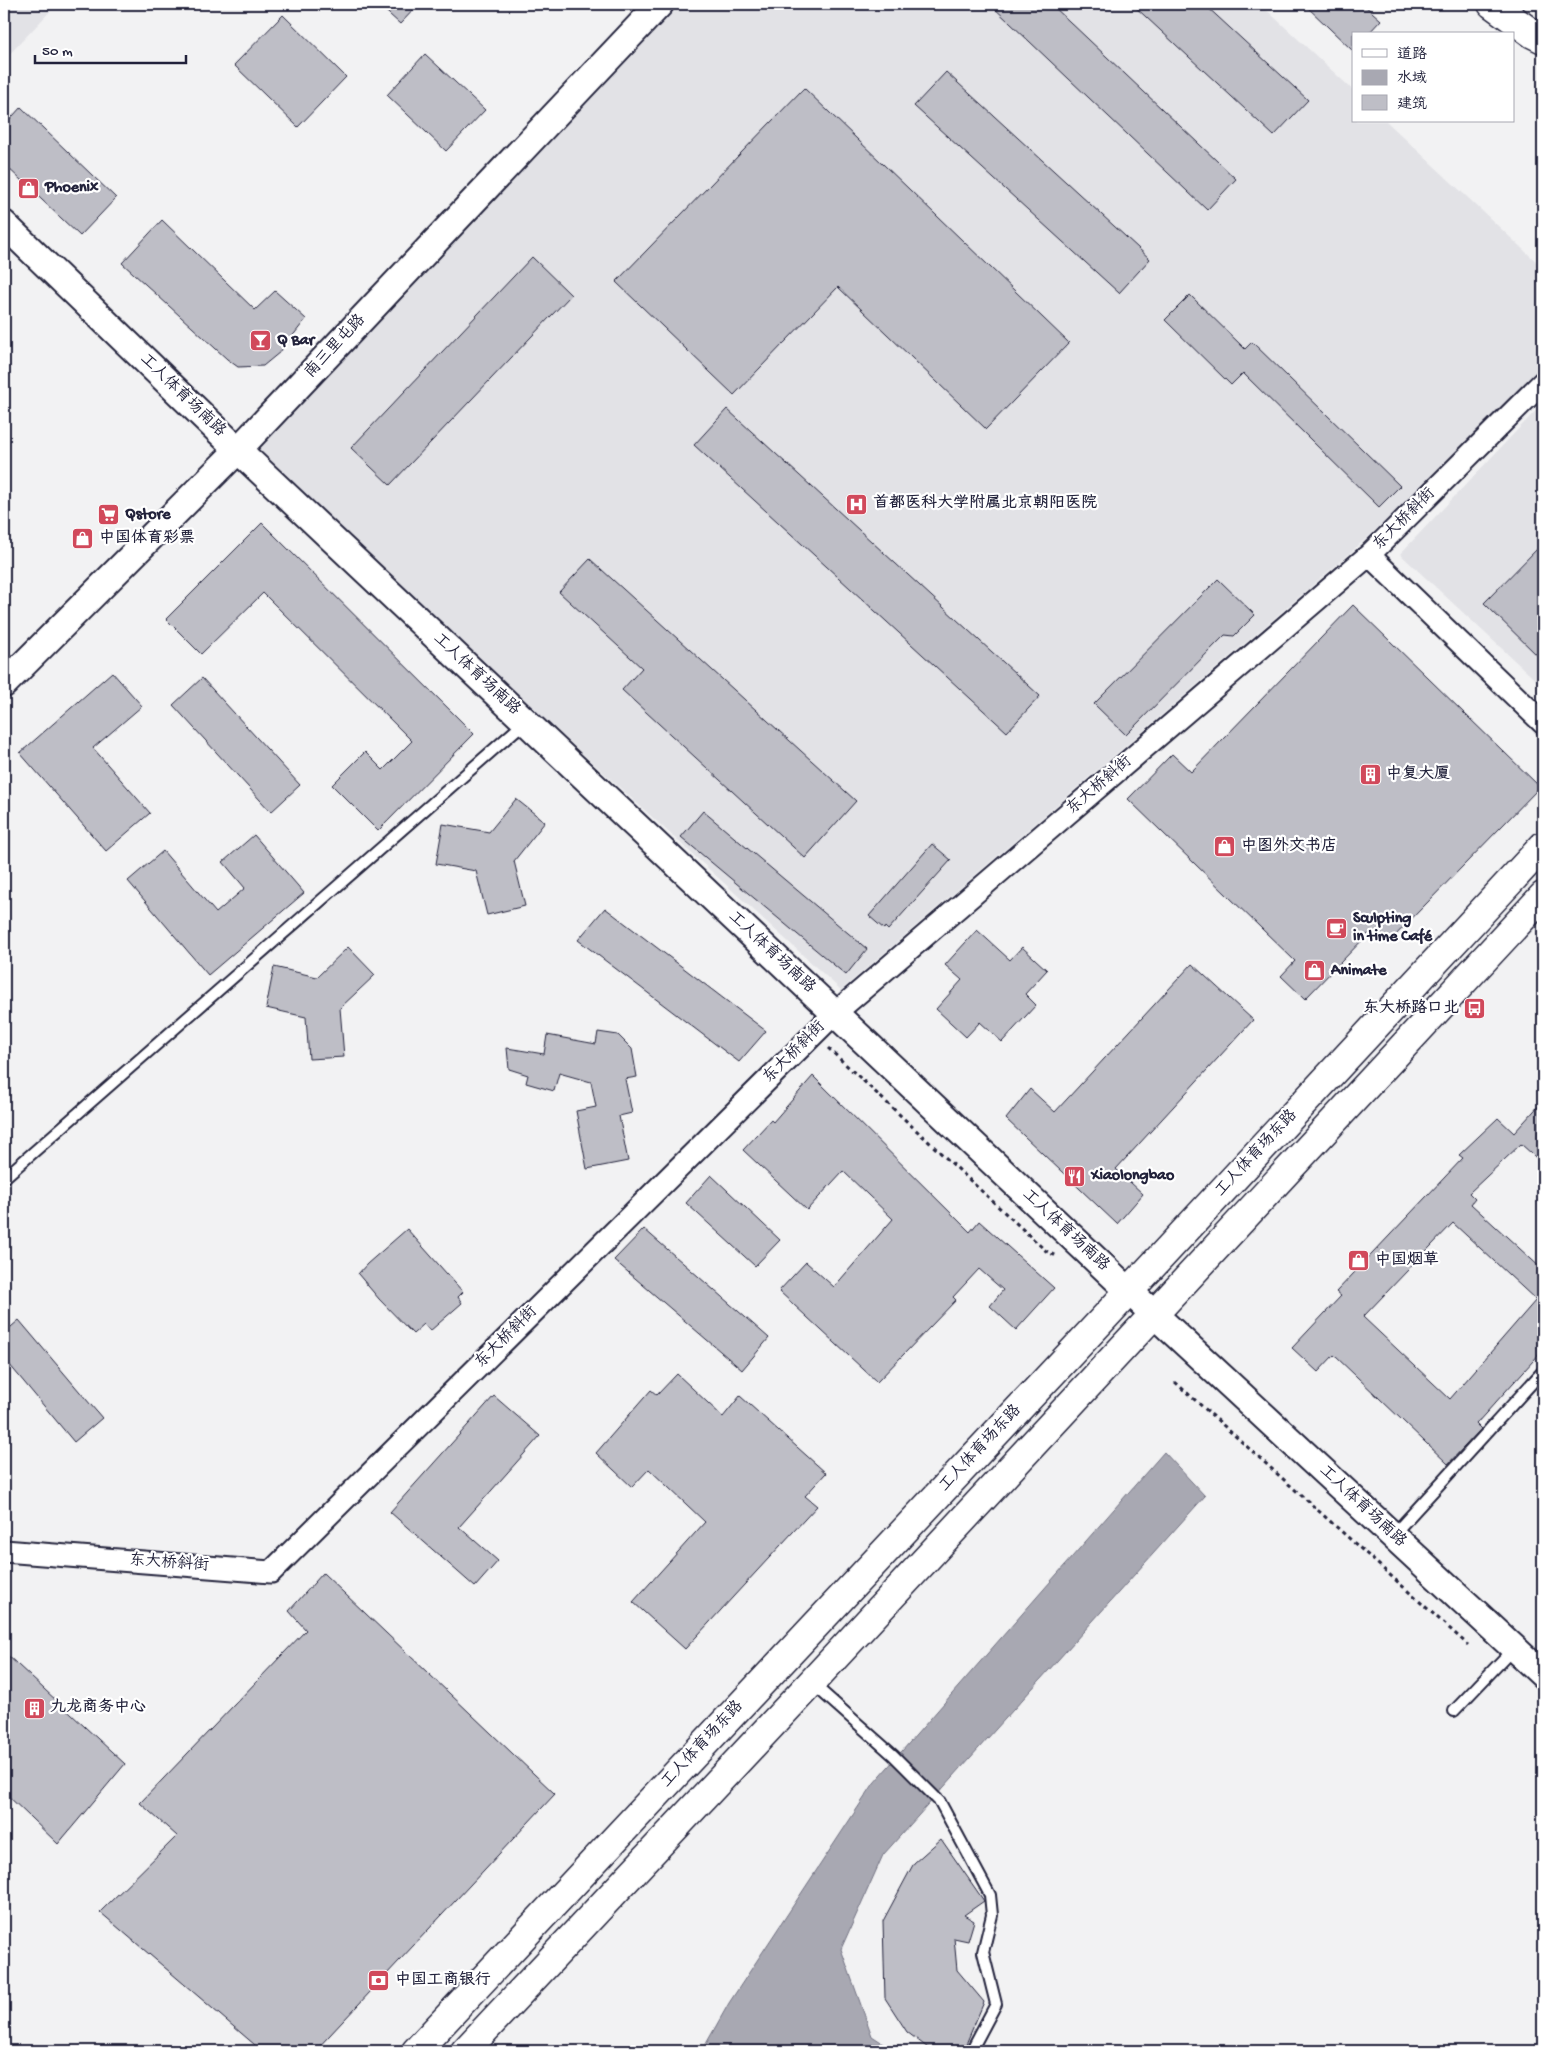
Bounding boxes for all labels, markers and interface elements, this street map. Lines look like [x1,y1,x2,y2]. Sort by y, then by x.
scale bar [35,32,186,64]
legend [1352,32,1514,122]
text: 50 m [42,43,73,61]
text: 道路 [1397,46,1427,64]
text: 水域 [1397,70,1427,88]
text: 建筑 [1397,96,1427,114]
shop icon: Phoenix [17,176,41,200]
place label: Phoenix [44,179,99,198]
street label: 南三里屯路 [300,310,370,383]
bar icon: Q Bar [249,329,273,353]
place label: Q Bar [277,332,317,351]
street label: 工人体育场南路 [135,349,230,442]
street label: 东大桥斜街 [1369,484,1440,555]
hospital icon: 首都医科大学附属北京朝阳医院 [845,492,869,516]
place label: 首都医科大学附属北京朝阳医院 [873,493,1097,514]
supermarket icon: Qstore [97,503,121,527]
place label: Qstore [125,506,171,525]
shop icon: 中国体育彩票 [71,527,95,551]
place label: 中国体育彩票 [99,528,195,549]
street label: 工人体育场南路 [429,628,525,720]
street label: 东大桥斜街 [1063,752,1136,819]
building icon: 中复大厦 [1358,763,1382,787]
place label: 中复大厦 [1386,764,1450,785]
shop icon: 中图外文书店 [1213,835,1237,859]
place label: 中图外文书店 [1241,836,1337,857]
street label: 工人体育场南路 [724,906,820,998]
place label: Sculpting in time Café [1353,910,1433,947]
cafe icon: Sculpting in time Café [1325,916,1349,940]
shop icon: Animate [1303,959,1327,983]
place label: Animate [1330,962,1387,981]
bus stop icon: 东大桥路口北 [1463,997,1487,1021]
place label: 东大桥路口北 [1363,998,1459,1019]
street label: 东大桥斜街 [759,1017,830,1088]
street label: 工人体育场东路 [1210,1105,1302,1201]
restaurant icon: Xiaolongbao [1063,1164,1087,1188]
place label: Xiaolongbao [1090,1167,1175,1186]
street label: 工人体育场南路 [1018,1184,1114,1276]
shop icon: 中国烟草 [1347,1249,1371,1273]
place label: 中国烟草 [1375,1250,1439,1271]
street label: 东大桥斜街 [471,1302,542,1373]
street label: 工人体育场东路 [934,1400,1026,1496]
street label: 工人体育场南路 [1315,1460,1411,1552]
street label: 东大桥斜街 [128,1551,210,1576]
building icon: 九龙商务中心 [22,1696,46,1720]
street label: 工人体育场东路 [656,1696,748,1792]
place label: 九龙商务中心 [50,1697,146,1718]
bank icon: 中国工商银行 [367,1969,391,1993]
place label: 中国工商银行 [395,1970,491,1991]

